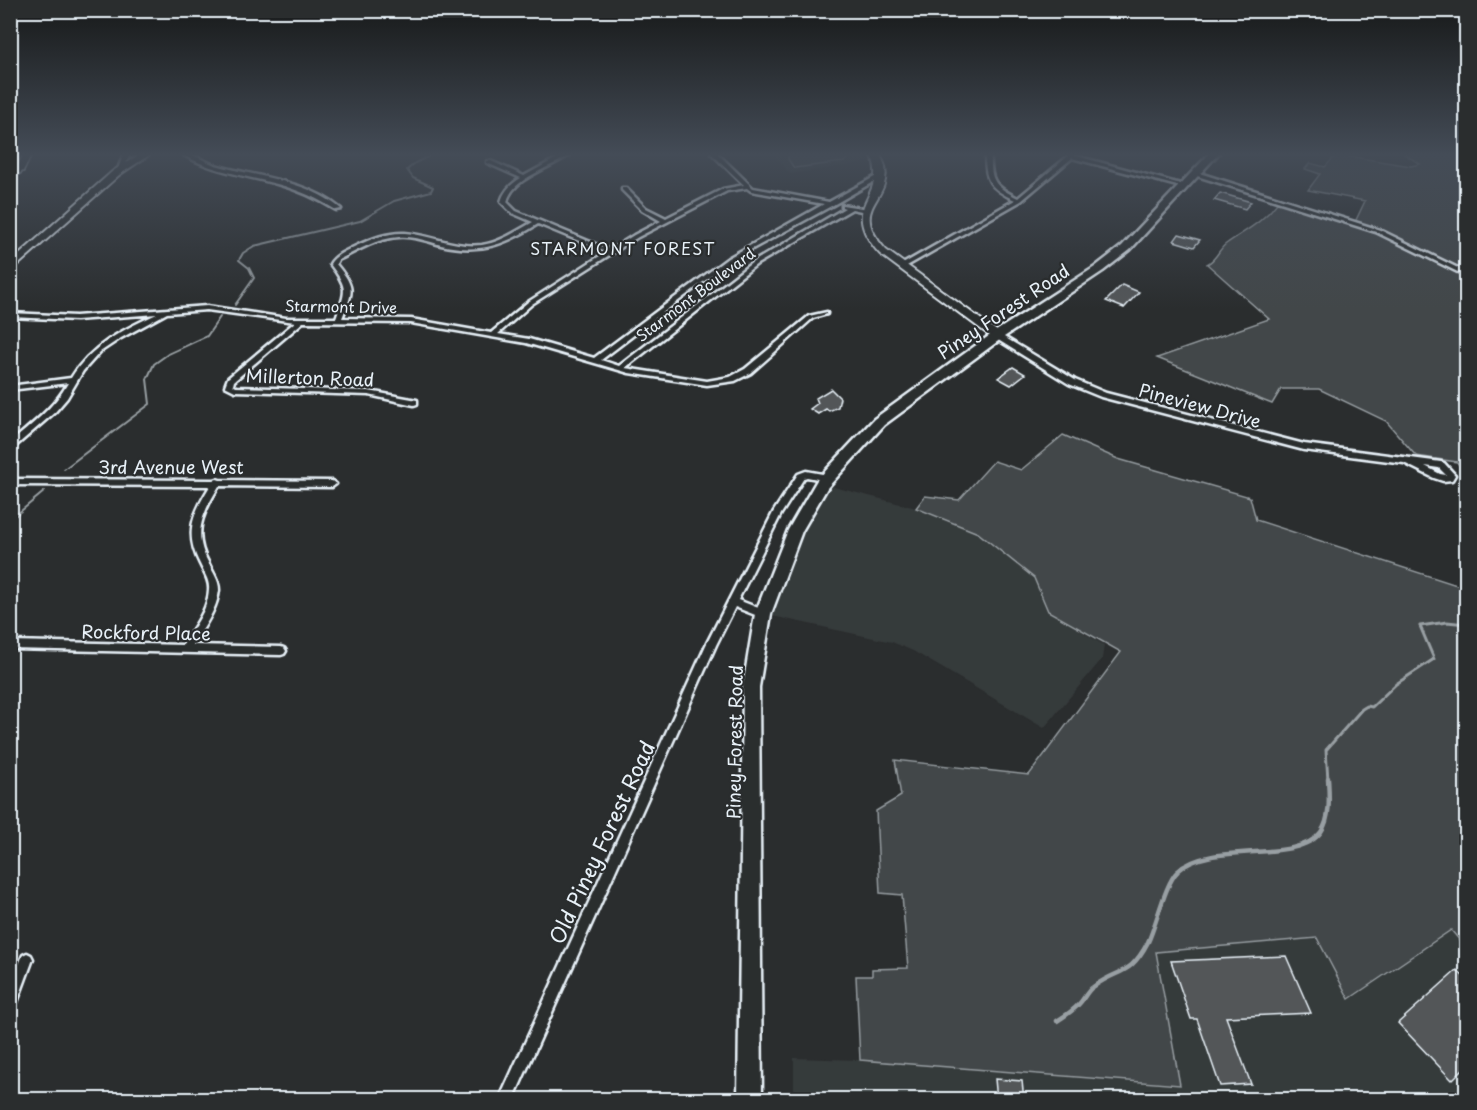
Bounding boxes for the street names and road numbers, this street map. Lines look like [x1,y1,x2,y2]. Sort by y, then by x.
street label: Starmont Boulevard [630,241,760,347]
street label: Piney Forest Road [931,257,1075,365]
street label: Starmont Drive [285,294,397,318]
street label: Millerton Road [245,361,375,393]
street label: Pineview Drive [1136,376,1264,434]
street label: 3rd Avenue West [98,453,244,480]
street label: Rockford Place [81,617,211,647]
street label: Piney Forest Road [719,665,749,819]
street label: Old Piney Forest Road [540,735,662,949]

